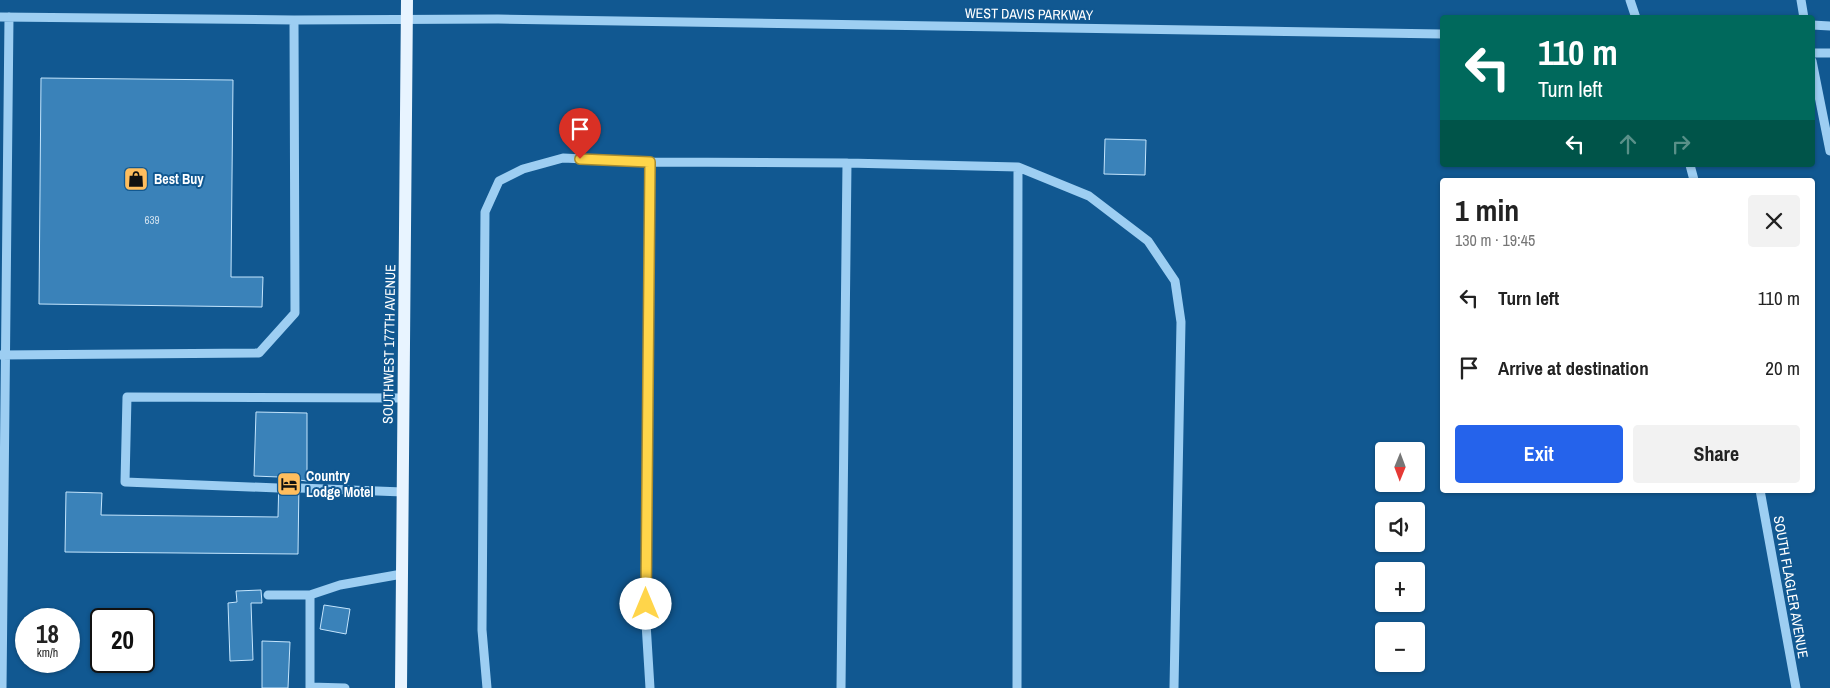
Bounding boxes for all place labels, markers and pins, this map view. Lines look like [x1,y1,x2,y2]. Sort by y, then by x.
pin [559,108,601,159]
shop icon: Best Buy [123,166,149,192]
place label: Best Buy [154,170,204,188]
place label: Country Lodge Motel [306,467,374,501]
hotel icon: Country Lodge Motel [276,471,302,497]

